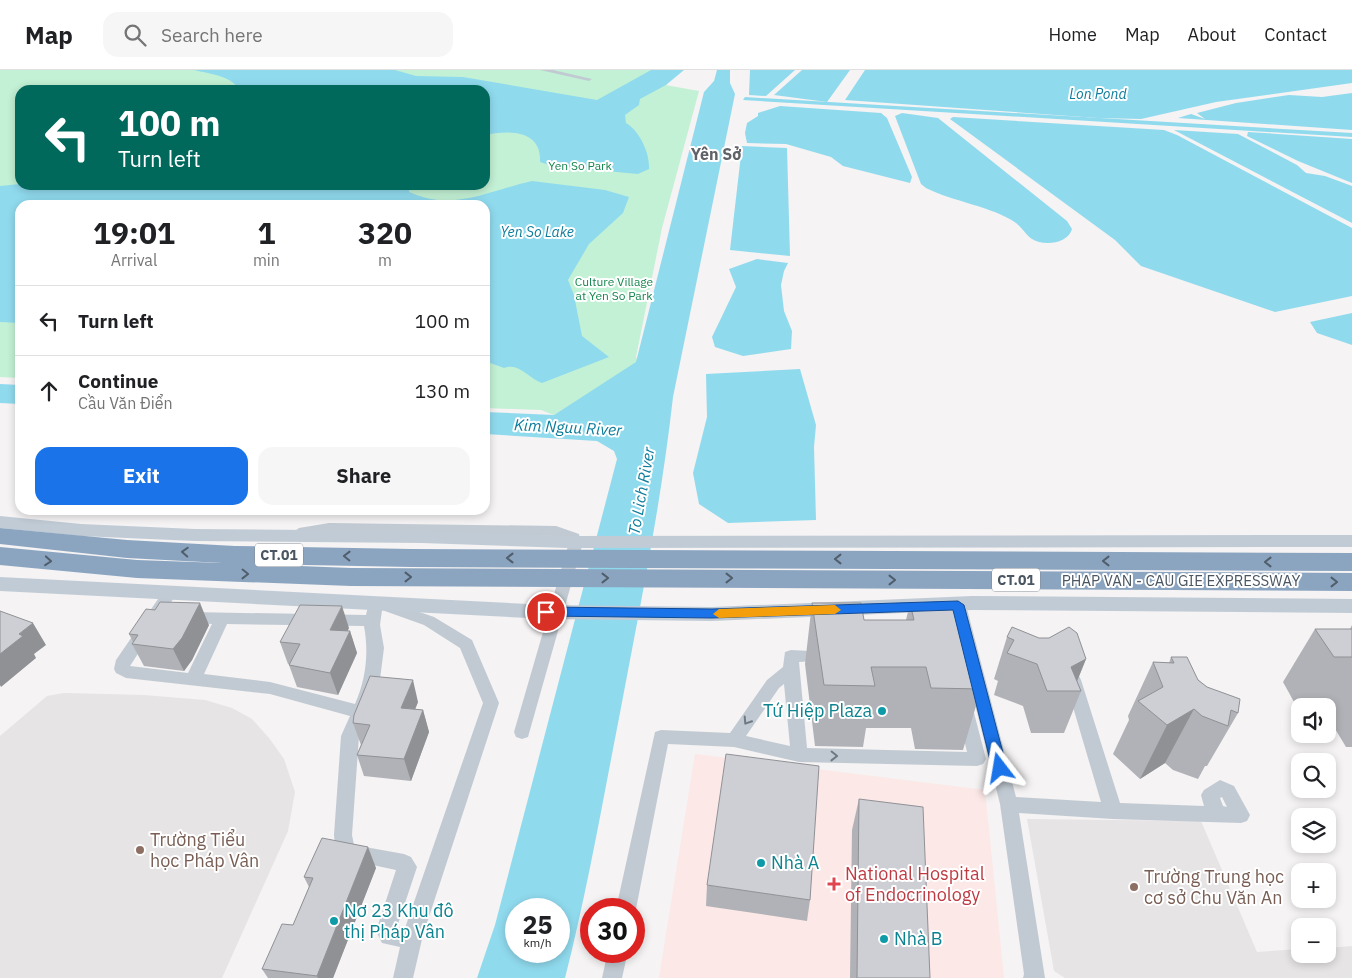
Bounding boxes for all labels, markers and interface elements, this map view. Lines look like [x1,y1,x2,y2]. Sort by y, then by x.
search box [103,12,453,57]
text: Map [25,19,73,51]
icon: search [121,21,149,49]
text: Search here [161,23,263,47]
text: Home [1049,23,1097,46]
text: Map [1125,23,1160,46]
text: About [1188,23,1236,46]
text: Contact [1264,23,1327,46]
water label: Lon Pond [1069,85,1127,103]
text: 100 m [118,100,221,146]
icon: left [35,105,100,170]
text: Turn left [118,144,201,173]
district label: Yên Sở [691,144,741,164]
park label: Yen So Park [548,158,612,173]
text: 19:01 [93,213,175,252]
text: 1 [257,213,275,252]
text: 320 [358,213,412,252]
water label: Yen So Lake [500,223,574,241]
text: Arrival [111,250,157,270]
text: min [253,250,280,270]
text: m [378,250,392,270]
park label: Culture Village at Yen So Park [575,274,654,303]
icon: left [35,307,63,335]
text: Turn left [78,309,154,333]
text: 100 m [415,309,470,333]
text: Continue [78,369,158,393]
icon: ahead [35,377,63,405]
text: 130 m [415,379,470,403]
text: Cầu Văn Điển [78,393,173,413]
water label: Kim Nguu River [514,414,624,440]
water label: To Lich River [623,444,659,537]
button: Exit [35,447,248,505]
button: Share [258,447,470,505]
road number: CT.01 [255,544,303,566]
one-way arrow [181,546,189,557]
one-way arrow [343,551,351,562]
one-way arrow [506,553,514,563]
one-way arrow [834,554,842,564]
one-way arrow [45,556,53,567]
one-way arrow [1102,556,1110,566]
one-way arrow [1264,557,1272,567]
road number: CT.01 [992,568,1040,592]
one-way arrow [242,569,250,579]
street label: PHAP VAN - CAU GIE EXPRESSWAY [1062,571,1300,590]
one-way arrow [404,572,412,582]
one-way arrow [601,573,609,583]
one-way arrow [726,573,734,583]
one-way arrow [888,575,896,585]
one-way arrow [1331,577,1339,587]
pin [525,591,567,633]
icon: arrive [532,598,560,626]
map controls [1291,698,1336,963]
button: sound [1291,698,1336,743]
place label: Tứ Hiệp Plaza [763,699,872,722]
marker: Tứ Hiệp Plaza [876,705,888,717]
one-way arrow [744,716,753,725]
position arrow [973,741,1025,793]
one-way arrow [830,751,838,761]
button: search [1291,753,1336,798]
button: layers [1291,808,1336,853]
place label: Trường Tiểu học Pháp Vân [150,828,259,872]
marker: Trường Tiểu học Pháp Vân [134,844,146,856]
place label: Nhà A [771,851,820,874]
marker: Nhà A [755,857,767,869]
place label: National Hospital of Endocrinology [845,862,985,906]
button: + [1291,863,1336,908]
place label: Trường Trung học cơ sở Chu Văn An [1144,865,1284,909]
marker: National Hospital of Endocrinology [827,877,841,891]
marker: Trường Trung học cơ sở Chu Văn An [1128,881,1140,893]
speed limit sign: 30 [580,898,645,963]
place label: Nơ 23 Khu đô thị Pháp Vân [344,899,454,943]
text: 25 [522,908,553,941]
marker: Nơ 23 Khu đô thị Pháp Vân [328,915,340,927]
button: − [1291,918,1336,963]
place label: Nhà B [894,927,943,950]
marker: Nhà B [878,933,890,945]
text: km/h [523,935,552,950]

